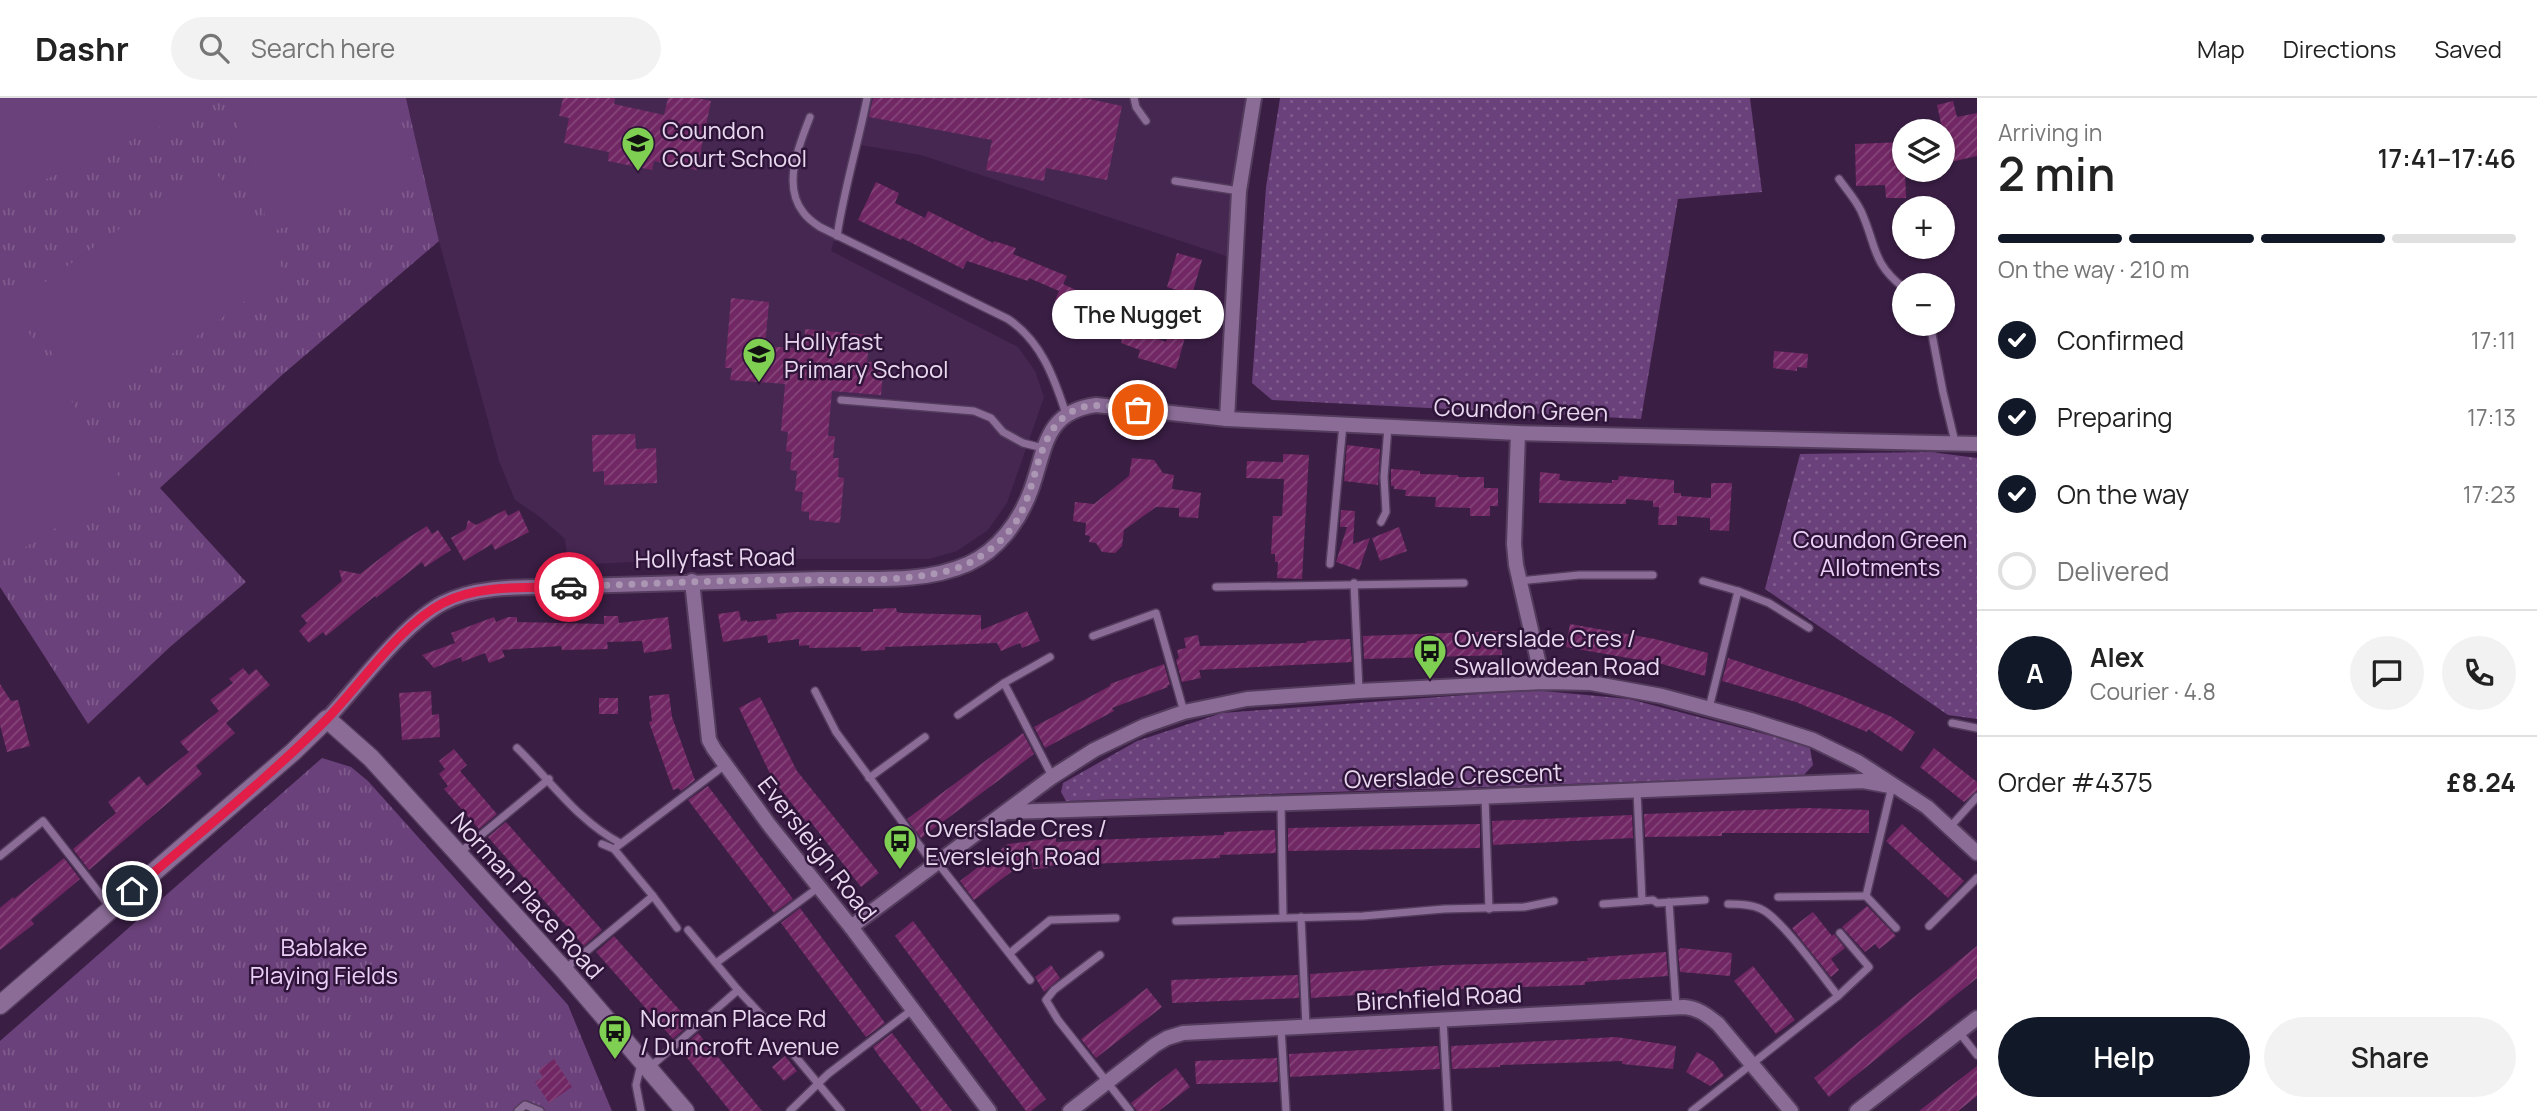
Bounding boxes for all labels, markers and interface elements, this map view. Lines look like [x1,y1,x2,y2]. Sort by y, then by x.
search box [171,17,661,80]
text: Dashr [35,26,129,71]
icon: search [195,29,233,67]
text: Search here [251,30,395,66]
text: Map [2197,32,2245,65]
text: Directions [2283,32,2396,65]
text: Saved [2434,32,2502,65]
place label: Coundon Court School [662,113,807,174]
text: Arriving in [1998,116,2103,148]
map controls [1892,119,1955,336]
button: layers [1892,119,1955,182]
school or university icon: Coundon Court School [619,124,657,173]
text: 17:41–17:46 [2378,140,2516,176]
text: 2 min [1998,142,2115,205]
button: + [1892,196,1955,259]
text: On the way · 210 m [1998,253,2190,285]
button: − [1892,273,1955,336]
callout: The Nugget [1052,291,1224,340]
text: The Nugget [1074,298,1202,330]
icon: check [1998,321,2036,359]
text: Confirmed [2057,322,2184,358]
place label: Hollyfast Primary School [784,324,949,385]
text: 17:11 [2471,324,2516,356]
school or university icon: Hollyfast Primary School [740,335,778,384]
pin [1108,380,1168,440]
street label: Coundon Green [1433,389,1609,429]
icon: bag [1119,391,1157,429]
icon: check [1998,398,2036,436]
text: Preparing [2057,399,2173,435]
text: 17:13 [2467,401,2516,433]
icon: check [1998,475,2036,513]
text: On the way [2057,476,2189,512]
text: 17:23 [2463,478,2516,510]
park label: Coundon Green Allotments [1793,522,1967,583]
street label: Hollyfast Road [634,539,796,575]
courier [534,552,604,622]
text: Delivered [2057,553,2169,589]
icon: car [550,568,588,606]
place label: Overslade Cres / Swallowdean Road [1454,621,1660,682]
bus stop icon: Overslade Cres / Swallowdean Road [1411,632,1449,681]
button: chat [2350,636,2424,710]
button: phone [2442,636,2516,710]
text: Alex [2090,639,2144,675]
text: A [2026,655,2044,691]
text: Courier · 4.8 [2090,675,2216,707]
street label: Overslade Crescent [1343,755,1563,795]
text: Order #4375 [1998,764,2153,800]
text: £8.24 [2447,764,2516,800]
street label: Eversleigh Road [751,769,885,927]
street label: Norman Place Road [444,804,612,986]
place label: Overslade Cres / Eversleigh Road [925,811,1107,872]
bus stop icon: Overslade Cres / Eversleigh Road [881,822,919,871]
pin [102,861,162,921]
icon: home [113,872,151,910]
park label: Bablake Playing Fields [250,930,398,991]
street label: Birchfield Road [1355,976,1523,1018]
place label: Norman Place Rd / Duncroft Avenue [640,1001,840,1062]
bus stop icon: Norman Place Rd / Duncroft Avenue [596,1012,634,1061]
button: Help [1998,1017,2250,1097]
button: Share [2264,1017,2516,1097]

